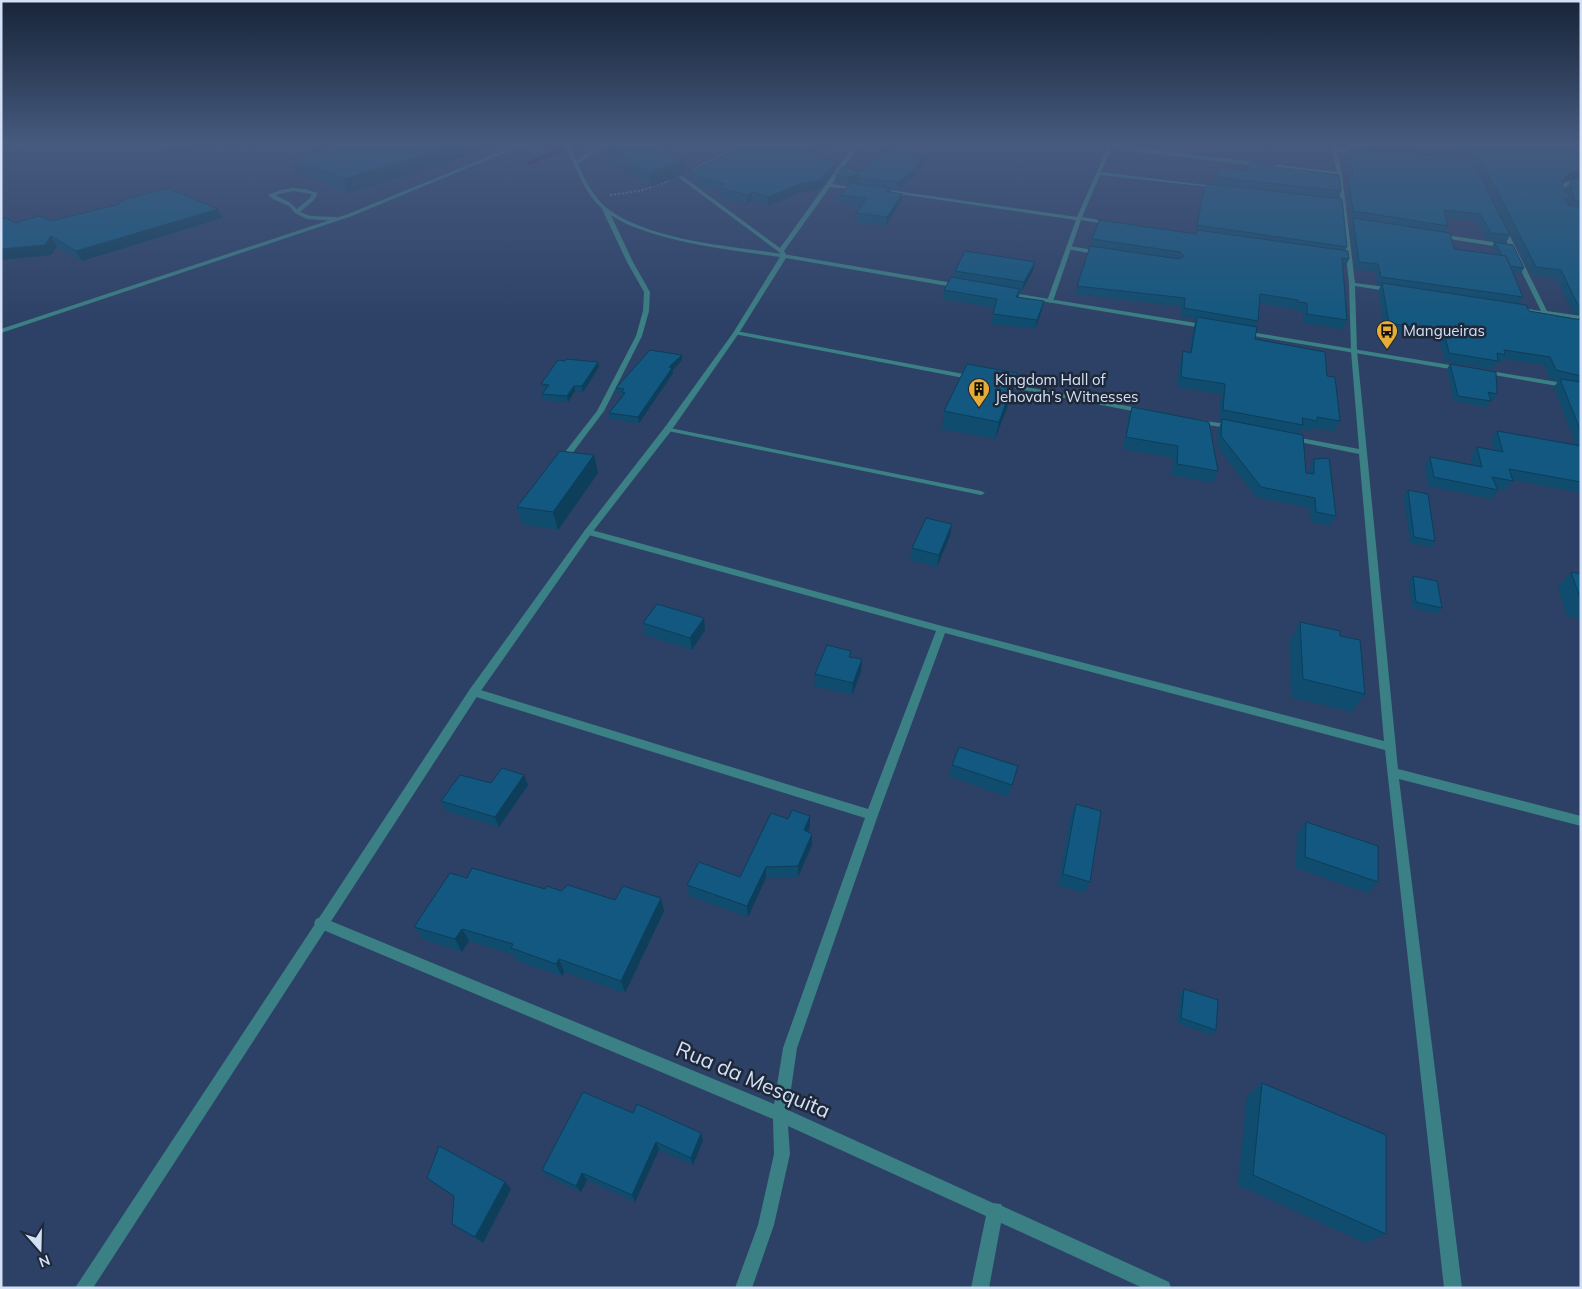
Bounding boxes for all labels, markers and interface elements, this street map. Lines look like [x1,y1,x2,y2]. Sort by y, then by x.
bus stop icon: Mangueiras [1375,319,1399,350]
place label: Mangueiras [1403,321,1485,340]
place label: Kingdom Hall of Jehovah's Witnesses [995,370,1139,406]
building icon: Kingdom Hall of Jehovah's Witnesses [967,377,991,408]
street label: Rua da Mesquita [672,1035,834,1123]
north arrow [15,1224,65,1274]
text: N [36,1251,52,1271]

